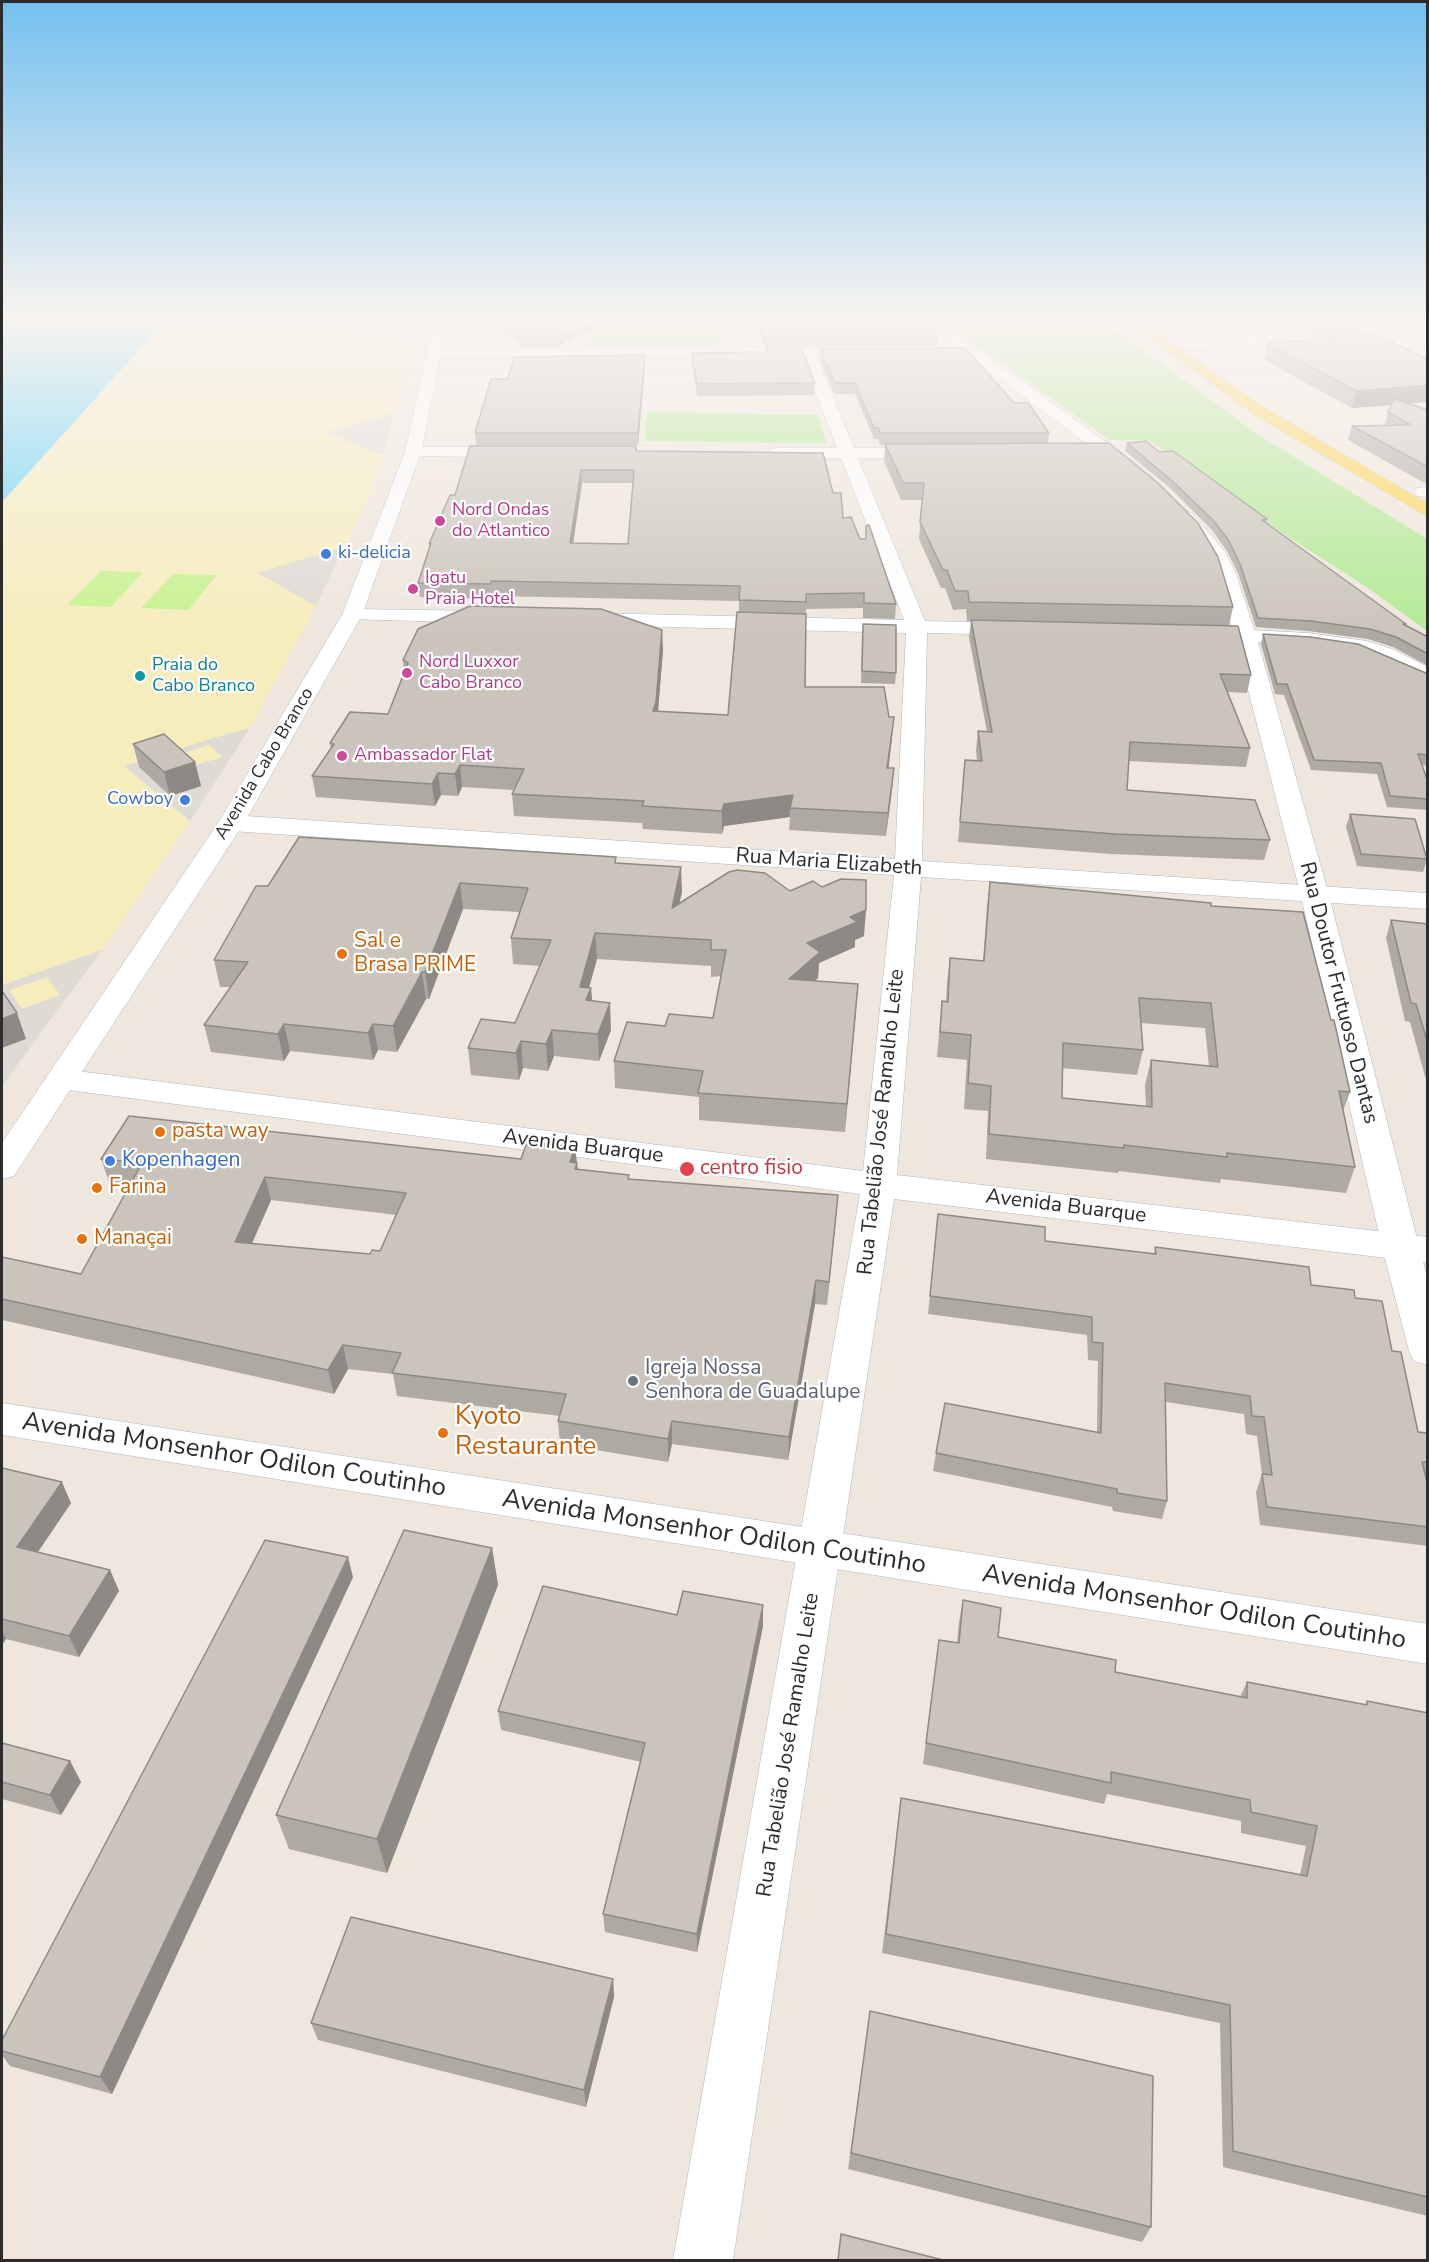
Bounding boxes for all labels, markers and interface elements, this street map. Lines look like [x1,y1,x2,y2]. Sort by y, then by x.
place label: Nord Ondas do Atlantico [452,500,550,542]
marker: Nord Ondas do Atlantico [433,514,447,528]
place label: ki-delicia [338,543,411,565]
marker: ki-delicia [319,547,333,561]
place label: Igatu Praia Hotel [425,568,515,610]
marker: Igatu Praia Hotel [406,582,420,596]
place label: Nord Luxxor Cabo Branco [419,652,522,694]
place label: Praia do Cabo Branco [152,655,255,698]
marker: Nord Luxxor Cabo Branco [400,666,414,680]
marker: Praia do Cabo Branco [133,669,147,683]
street label: Avenida Cabo Branco [211,684,319,844]
place label: Ambassador Flat [354,745,492,767]
marker: Ambassador Flat [335,749,349,763]
place label: Cowboy [107,789,173,811]
marker: Cowboy [178,793,192,807]
street label: Rua Maria Elizabeth [735,844,923,882]
street label: Rua Doutor Frutuoso Dantas [1293,859,1383,1127]
place label: Sal e Brasa PRIME [354,929,476,979]
marker: Sal e Brasa PRIME [335,947,349,961]
street label: Rua Tabelião José Ramalho Leite [853,968,911,1276]
place label: pasta way [172,1119,269,1145]
marker: pasta way [153,1125,167,1139]
street label: Avenida Buarque [501,1125,665,1169]
place label: Kopenhagen [122,1148,240,1174]
marker: Kopenhagen [103,1154,117,1168]
place label: centro fisio [700,1156,803,1182]
marker: centro fisio [678,1160,696,1178]
place label: Farina [109,1175,167,1201]
marker: Farina [90,1181,104,1195]
street label: Avenida Buarque [984,1185,1148,1229]
place label: Manaçai [94,1226,172,1252]
marker: Manaçai [75,1232,89,1246]
place label: Igreja Nossa Senhora de Guadalupe [645,1356,860,1406]
marker: Igreja Nossa Senhora de Guadalupe [626,1374,640,1388]
place label: Kyoto Restaurante [455,1402,596,1464]
street label: Avenida Monsenhor Odilon Coutinho [20,1407,448,1505]
marker: Kyoto Restaurante [436,1426,450,1440]
street label: Avenida Monsenhor Odilon Coutinho [500,1484,928,1582]
street label: Avenida Monsenhor Odilon Coutinho [980,1559,1408,1657]
street label: Rua Tabelião José Ramalho Leite [752,1591,826,1899]

